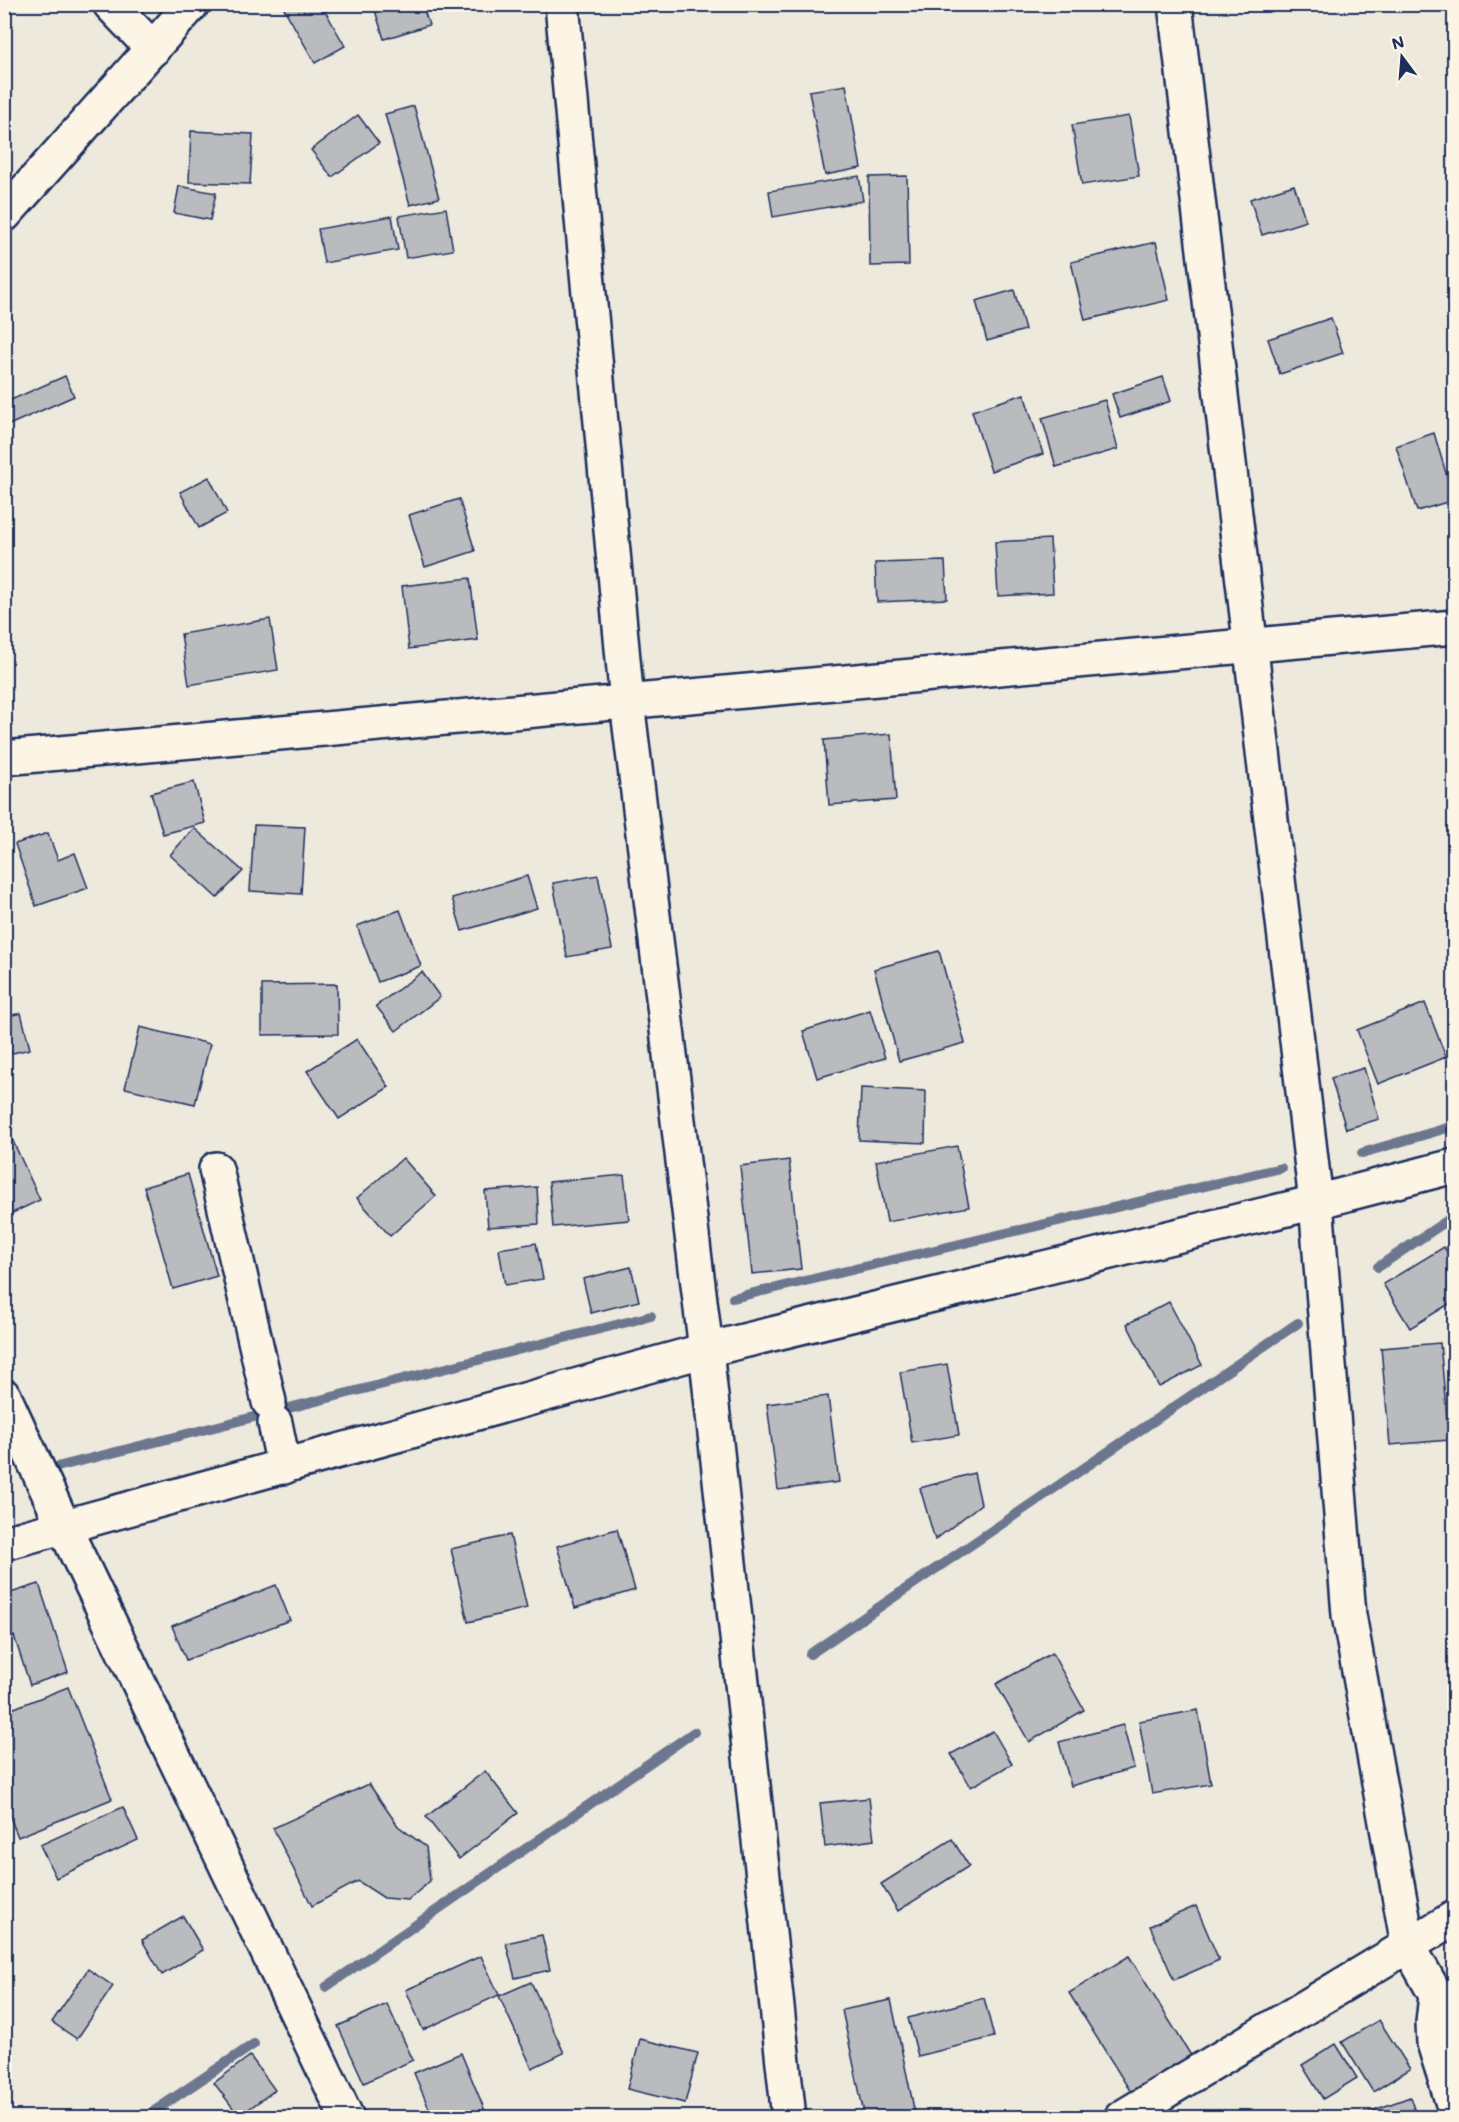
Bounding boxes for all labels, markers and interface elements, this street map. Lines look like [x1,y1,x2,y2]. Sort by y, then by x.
north arrow [1372,27,1432,87]
text: N [1389,30,1406,54]

